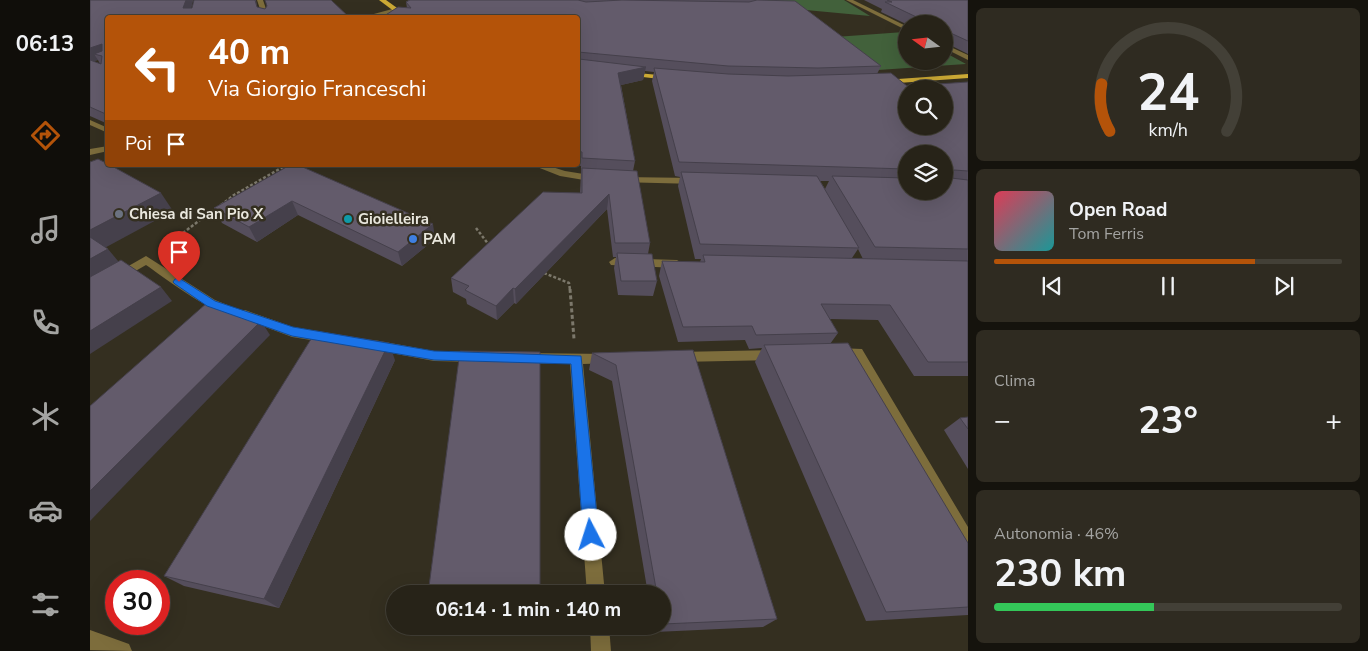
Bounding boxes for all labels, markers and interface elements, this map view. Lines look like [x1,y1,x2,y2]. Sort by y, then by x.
north arrow [898,15,952,70]
map controls [898,15,953,200]
text: 06:13 [16,29,74,59]
text: 40 m [208,29,290,76]
icon: left [125,35,190,100]
text: 24 [1137,57,1199,128]
text: Via Giorgio Franceschi [208,74,426,104]
button: search [898,80,953,135]
icon: directions [28,118,63,153]
text: km/h [1148,118,1188,142]
icon: arrive [162,130,190,158]
text: Poi [125,131,152,157]
button: layers [898,145,953,200]
text: Open Road [1069,197,1167,223]
place label: Chiesa di San Pio X [129,204,264,224]
marker: Chiesa di San Pio X [113,208,125,220]
place label: Gioielleira [358,209,429,229]
icon: music [28,212,63,247]
marker: Gioielleira [342,213,354,225]
text: Tom Ferris [1069,223,1144,245]
place label: PAM [423,229,456,249]
pin [158,231,200,282]
marker: PAM [407,233,419,245]
icon: arrive [165,238,193,266]
icon: previous [1038,272,1066,300]
icon: pause [1154,272,1182,300]
icon: next [1270,272,1298,300]
icon: phone [28,305,63,340]
text: Clima [994,370,1035,392]
text: 23° [1138,395,1198,446]
icon: climate [28,399,63,434]
text: − [994,402,1011,440]
text: + [1325,402,1342,440]
icon: car [28,493,63,528]
position arrow [564,508,616,560]
text: Autonomia · 46% [994,523,1119,545]
text: 230 km [994,548,1126,599]
speed limit sign: 30 [105,570,170,635]
icon: filters [28,587,63,622]
text: 06:14 · 1 min · 140 m [436,597,621,623]

